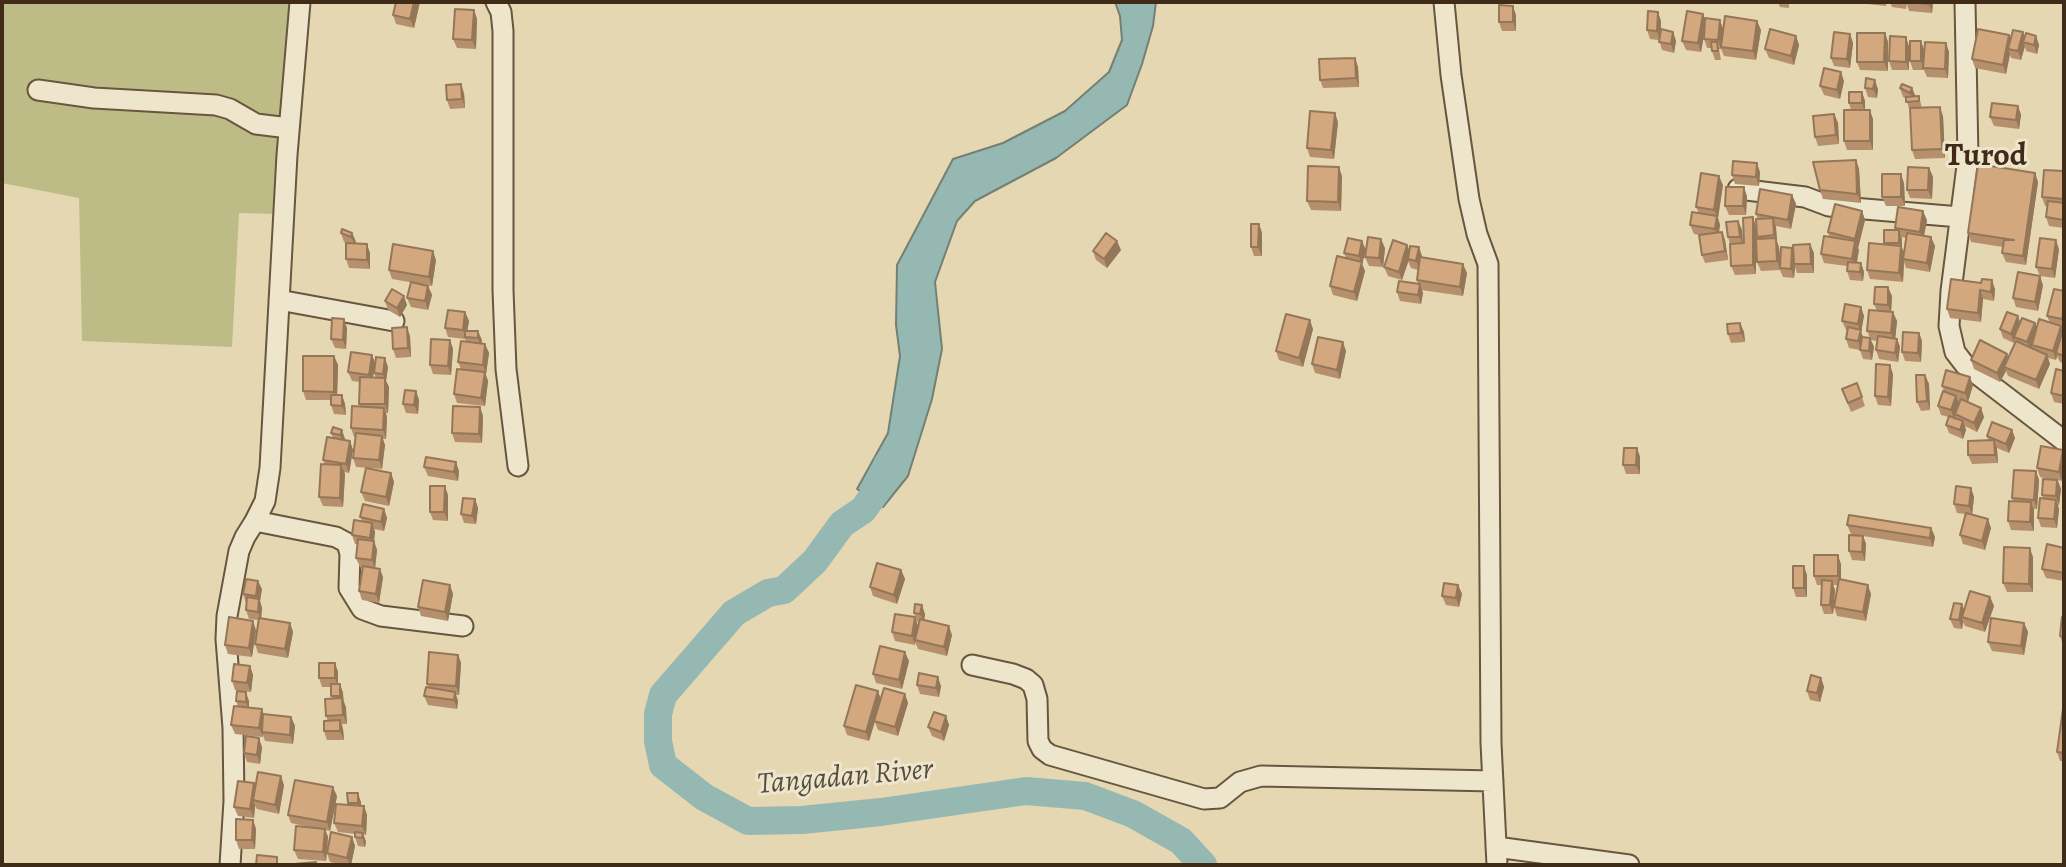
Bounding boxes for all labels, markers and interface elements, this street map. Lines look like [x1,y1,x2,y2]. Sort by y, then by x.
district label: Turod [1945,138,2027,176]
water label: Tangadan River [756,752,934,804]

